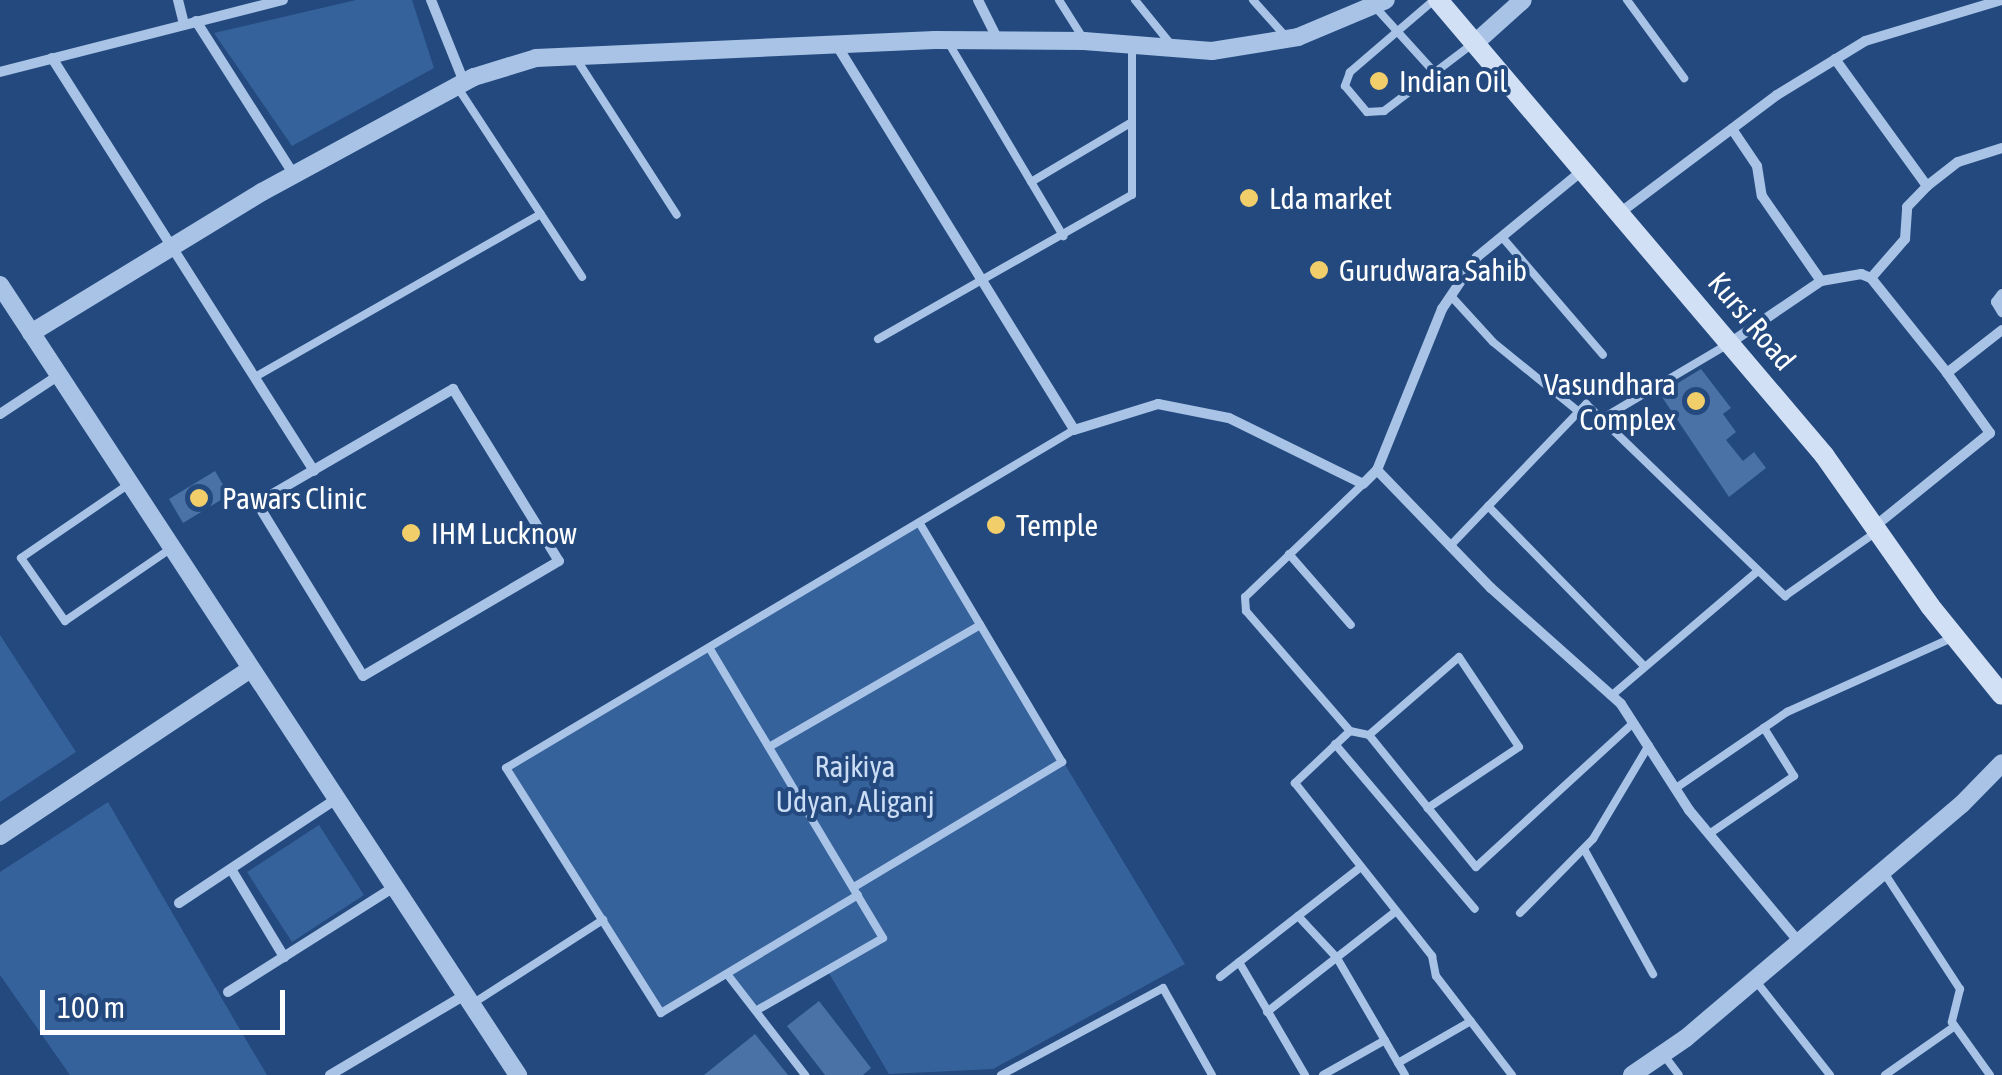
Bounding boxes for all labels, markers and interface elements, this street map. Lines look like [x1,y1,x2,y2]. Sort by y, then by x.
place label: Indian Oil [1399,63,1507,99]
marker: Indian Oil [1368,70,1390,92]
place label: Lda market [1269,180,1392,216]
marker: Lda market [1238,187,1260,209]
place label: Gurudwara Sahib [1339,252,1527,288]
marker: Gurudwara Sahib [1308,259,1330,281]
street label: Kursi Road [1701,265,1803,377]
place label: Vasundhara Complex [1544,366,1676,436]
marker: Vasundhara Complex [1685,390,1707,412]
place label: Pawars Clinic [222,480,366,516]
marker: Pawars Clinic [186,485,212,511]
place label: Temple [1016,507,1098,543]
marker: Temple [985,514,1007,536]
place label: IHM Lucknow [431,515,577,551]
marker: IHM Lucknow [400,522,422,544]
park label: Rajkiya Udyan, Aliganj [775,748,935,818]
scale bar [45,970,290,1032]
text: 100 m [57,990,125,1024]

